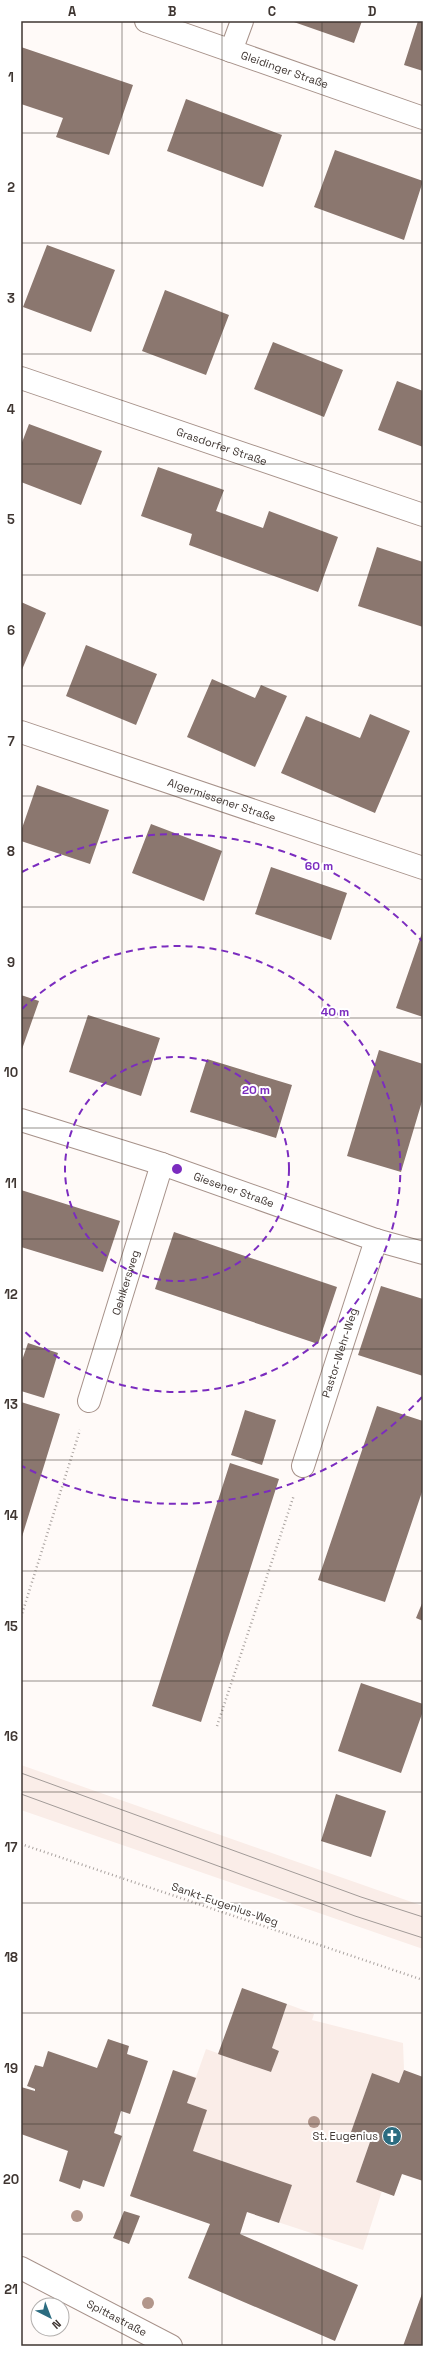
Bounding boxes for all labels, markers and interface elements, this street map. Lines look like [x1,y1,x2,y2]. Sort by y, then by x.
text: A [68,3,77,20]
text: B [168,3,177,20]
text: C [268,3,276,20]
text: D [368,3,377,20]
street label: Gleidinger Straße [239,48,330,91]
text: 1 [8,69,14,86]
text: 2 [7,179,15,196]
text: 3 [7,290,15,307]
text: 4 [7,401,15,418]
street label: Grasdorfer Straße [174,424,269,468]
text: 5 [7,511,15,528]
text: 6 [7,622,15,639]
text: 7 [7,733,15,750]
street label: Algermissener Straße [166,775,278,825]
text: 8 [7,843,15,860]
text: 60 m [305,858,333,874]
text: 9 [7,954,15,971]
text: 40 m [321,1004,349,1020]
text: 10 [4,1064,18,1081]
text: 20 m [242,1082,270,1098]
centre of rings [170,1162,184,1176]
street label: Giesener Straße [192,1169,276,1210]
text: 11 [5,1175,17,1192]
street label: Oehlkersweg [109,1248,142,1317]
text: 12 [4,1286,18,1303]
street label: Pastor-Wehr-Weg [319,1306,361,1399]
text: 13 [4,1396,18,1413]
text: 14 [4,1507,18,1524]
text: 15 [4,1618,18,1635]
text: 16 [4,1728,18,1745]
text: 17 [4,1839,18,1856]
street label: Sankt-Eugenius-Weg [170,1879,280,1929]
text: 18 [4,1949,18,1966]
text: 19 [4,2060,18,2077]
church icon: St. Eugenius [381,2125,403,2147]
place label: St. Eugenius [312,2129,378,2143]
text: 20 [3,2171,19,2188]
text: 21 [4,2281,18,2298]
street label: Spittastraße [84,2296,149,2339]
north arrow [30,2297,70,2337]
text: N [49,2317,64,2332]

